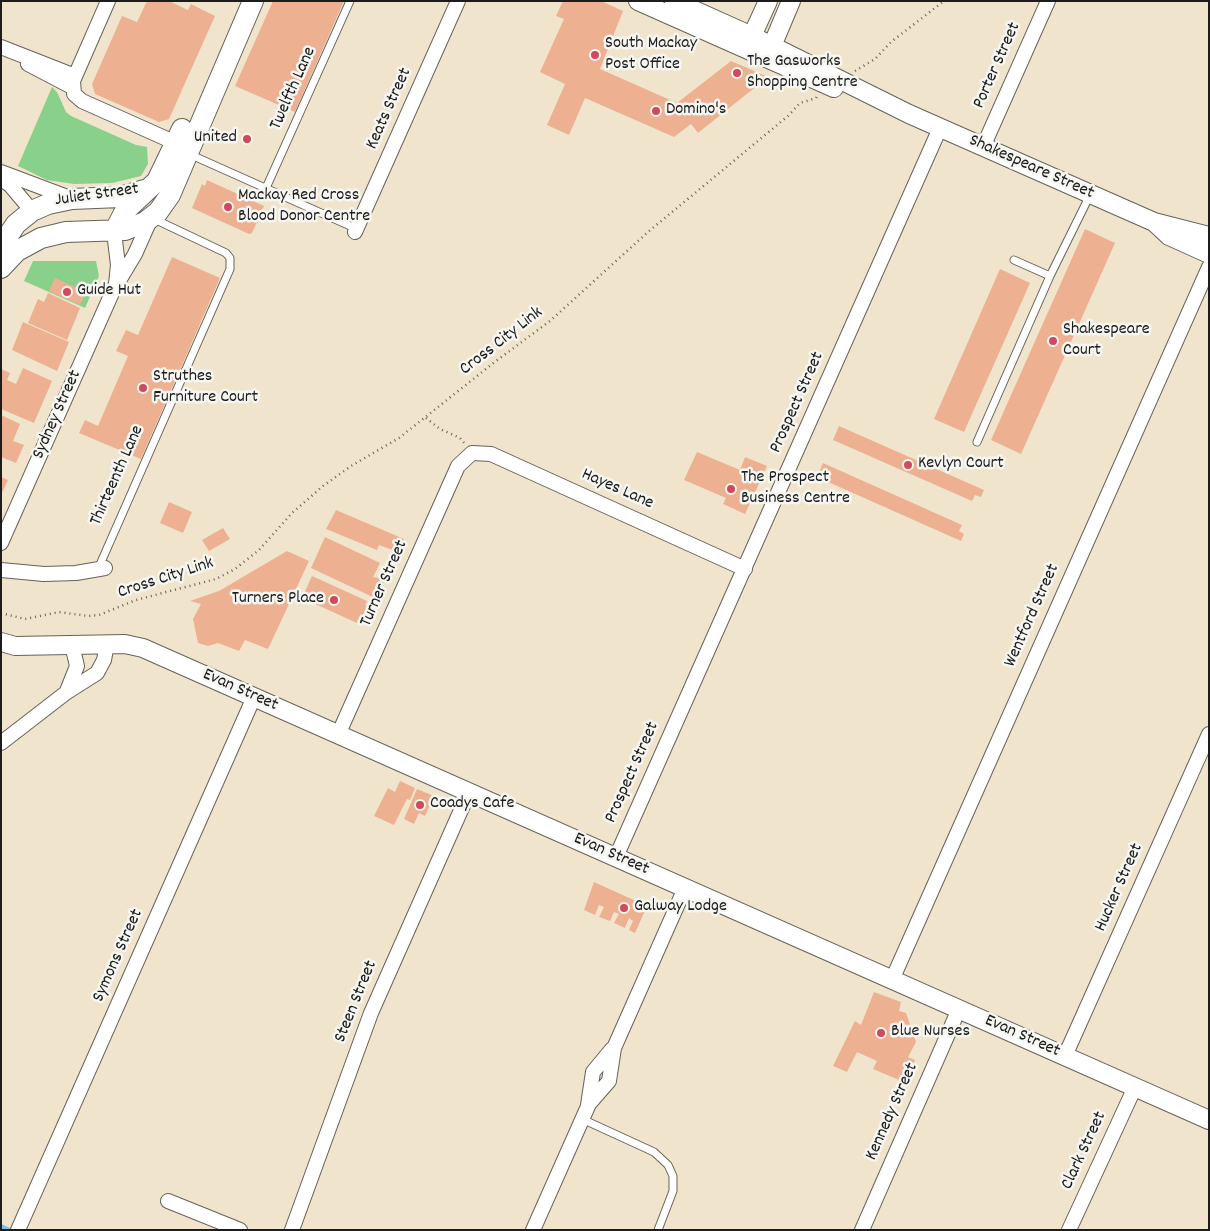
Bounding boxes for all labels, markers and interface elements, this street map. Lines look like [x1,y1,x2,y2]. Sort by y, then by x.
street label: Porter Street [969,20,1027,112]
place label: South Mackay Post Office [605,34,697,76]
street label: Twelfth Lane [266,44,322,134]
marker: South Mackay Post Office [589,49,601,61]
place label: The Gasworks Shopping Centre [747,52,858,94]
street label: Keats Street [362,65,418,153]
marker: The Gasworks Shopping Centre [731,67,743,79]
place label: Domino's [666,100,726,122]
marker: Domino's [650,105,662,117]
place label: United [194,128,237,150]
street label: Shakespeare Street [965,131,1097,205]
marker: United [241,133,253,145]
street label: Juliet Street [54,179,140,213]
place label: Mackay Red Cross Blood Donor Centre [238,186,370,228]
marker: Mackay Red Cross Blood Donor Centre [222,201,234,213]
place label: Guide Hut [77,281,141,303]
marker: Guide Hut [61,286,73,298]
street label: Cross City Link [456,303,548,381]
place label: Shakespeare Court [1063,320,1150,362]
marker: Shakespeare Court [1047,335,1059,347]
street label: Prospect Street [766,349,830,457]
street label: Sydney Street [29,367,87,463]
place label: Struthes Furniture Court [153,367,258,409]
marker: Struthes Furniture Court [137,382,149,394]
street label: Thirteenth Lane [86,423,150,529]
place label: Kevlyn Court [918,454,1004,476]
marker: Kevlyn Court [902,459,914,471]
street label: Hayes Lane [578,465,656,515]
place label: The Prospect Business Centre [741,468,850,510]
marker: The Prospect Business Centre [725,483,737,495]
street label: Turner Street [356,537,414,631]
street label: Cross City Link [115,553,217,605]
street label: Wentford Street [1001,561,1065,671]
place label: Turners Place [232,589,324,611]
marker: Turners Place [328,594,340,606]
street label: Evan Street [199,665,281,717]
street label: Prospect Street [601,719,665,827]
place label: Coadys Cafe [430,794,514,816]
marker: Coadys Cafe [414,799,426,811]
street label: Evan Street [570,829,652,881]
street label: Hucker Street [1091,841,1149,935]
place label: Galway Lodge [634,897,727,919]
marker: Galway Lodge [618,902,630,914]
street label: Symons Street [89,906,149,1006]
street label: Steen Street [331,958,383,1046]
street label: Evan Street [981,1011,1063,1063]
place label: Blue Nurses [891,1022,970,1044]
marker: Blue Nurses [875,1027,887,1039]
street label: Kennedy Street [862,1060,924,1164]
street label: Clark Street [1058,1109,1112,1193]

